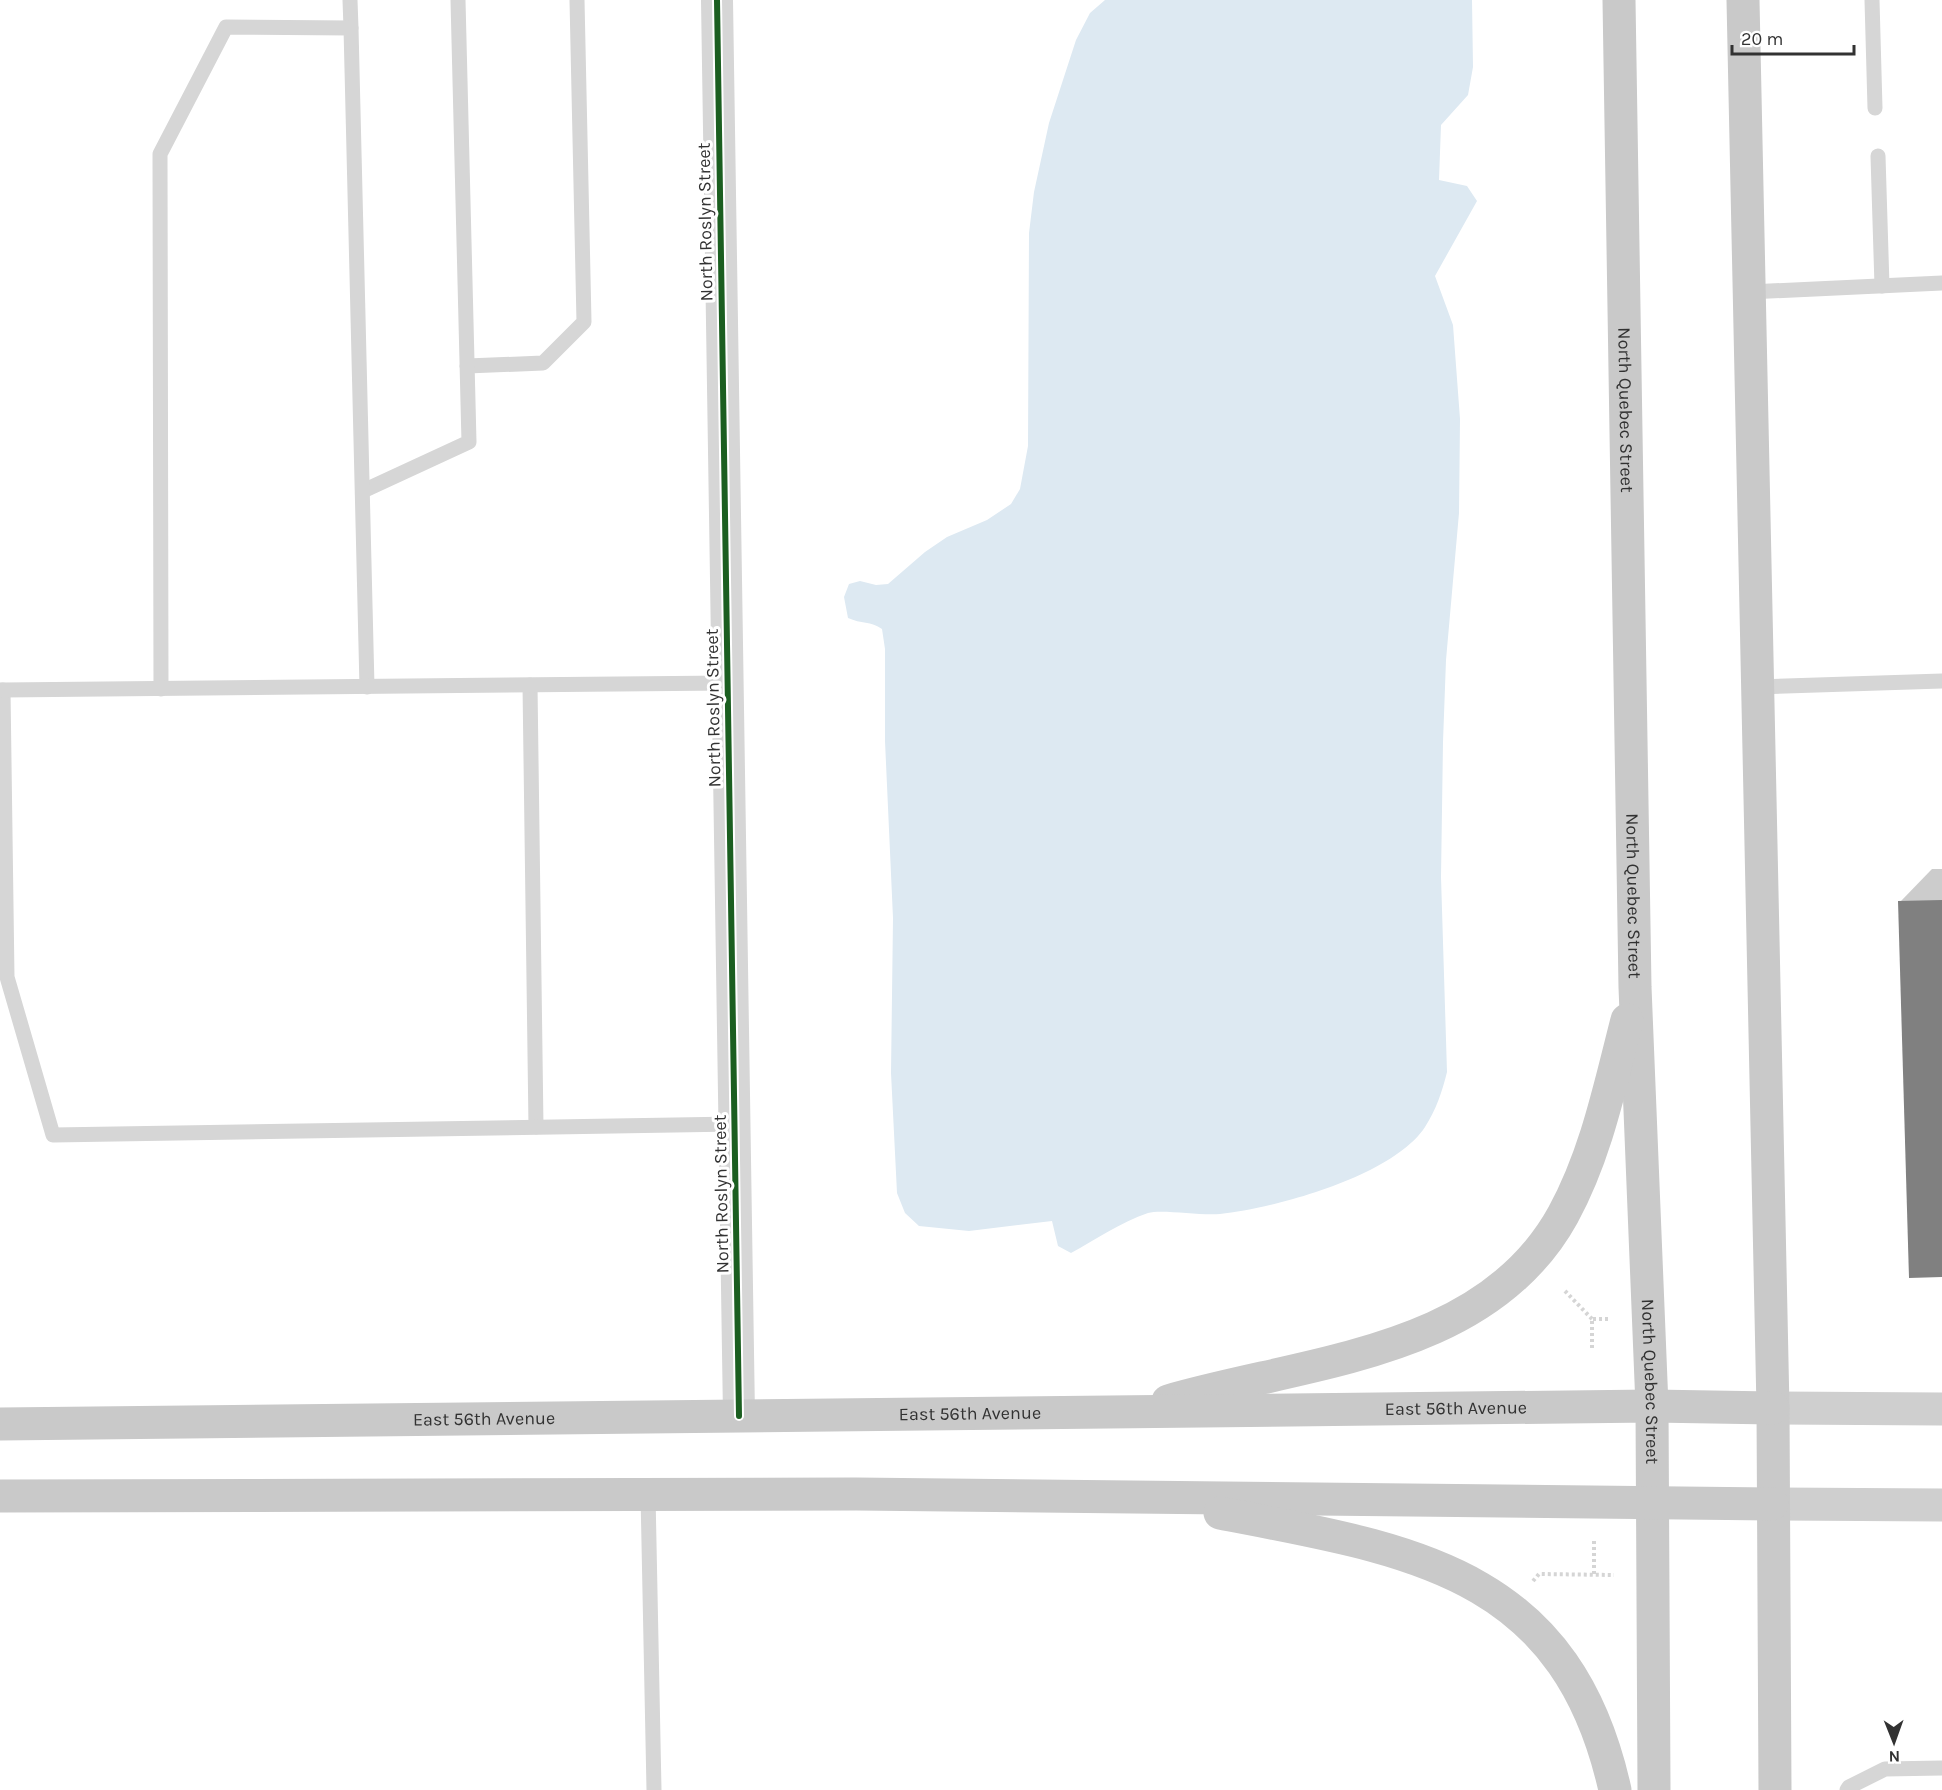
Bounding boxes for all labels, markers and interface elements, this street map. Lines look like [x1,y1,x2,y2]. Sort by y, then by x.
scale bar [1732,18,1854,56]
text: 20 m [1741,28,1783,50]
street label: North Roslyn Street [693,142,717,302]
street label: North Quebec Street [1613,327,1638,493]
street label: North Roslyn Street [701,628,725,788]
street label: North Quebec Street [1621,813,1646,979]
street label: North Roslyn Street [709,1114,733,1274]
street label: North Quebec Street [1637,1298,1663,1465]
street label: East 56th Avenue [1385,1396,1527,1420]
street label: East 56th Avenue [899,1402,1041,1425]
street label: East 56th Avenue [413,1407,555,1431]
north arrow [1864,1712,1924,1772]
text: N [1888,1747,1900,1766]

